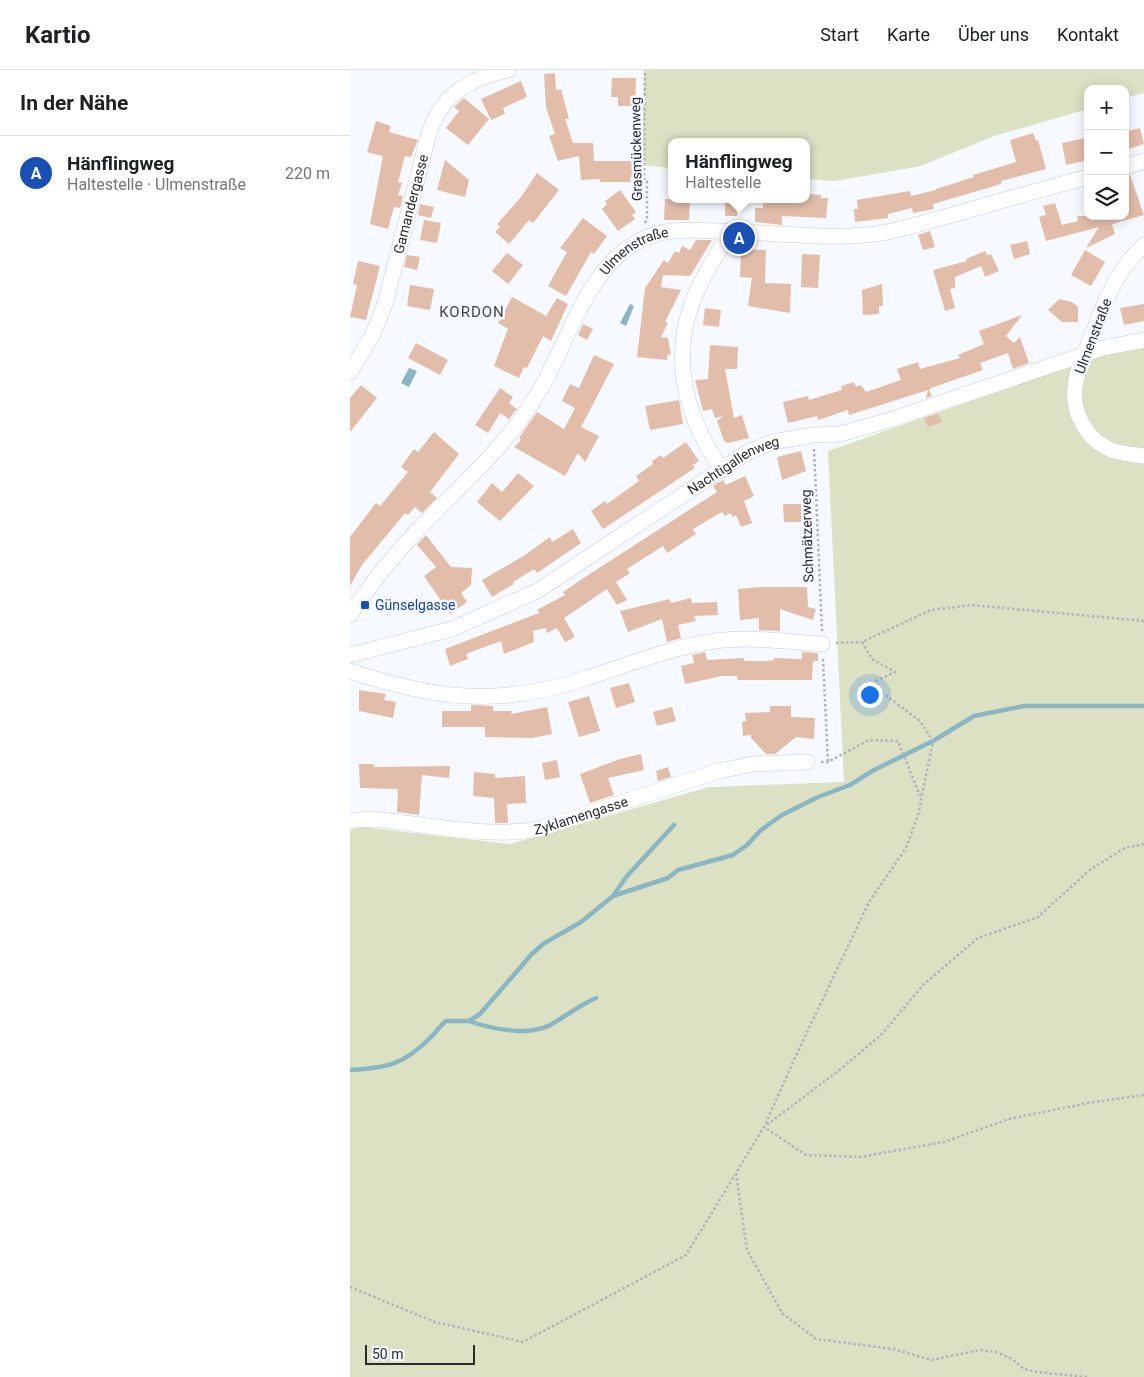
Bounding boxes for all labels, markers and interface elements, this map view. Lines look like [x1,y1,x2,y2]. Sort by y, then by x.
text: Kartio [25,21,91,49]
text: Start [820,24,859,45]
text: Karte [887,24,930,45]
text: Über uns [958,24,1029,45]
text: Kontakt [1057,24,1119,45]
map controls [1084,85,1129,220]
button: + [1084,85,1129,130]
text: In der Nähe [20,91,128,115]
street label: Grasmückenweg [627,97,645,201]
button: − [1084,130,1129,175]
popup [668,138,810,203]
text: Hänflingweg [685,150,793,173]
text: Hänflingweg [67,152,174,175]
street label: Gamandergasse [390,153,431,255]
text: A [31,164,41,183]
text: 220 m [285,164,330,183]
text: Haltestelle [685,173,761,192]
text: Haltestelle · Ulmenstraße [67,175,246,194]
button: layers [1084,175,1129,220]
pin: A [723,219,755,257]
street label: Ulmenstraße [596,224,670,278]
street label: Ulmenstraße [1071,296,1115,376]
district label: KORDON [439,303,505,321]
street label: Nachtigallenweg [684,433,780,498]
street label: Schmätzerweg [797,489,817,583]
place label: Günselgasse [375,597,455,613]
marker: Günselgasse [359,599,371,611]
your location [857,682,883,708]
street label: Zyklamengasse [533,793,630,838]
scale bar [365,1342,475,1365]
text: 50 m [372,1346,404,1362]

